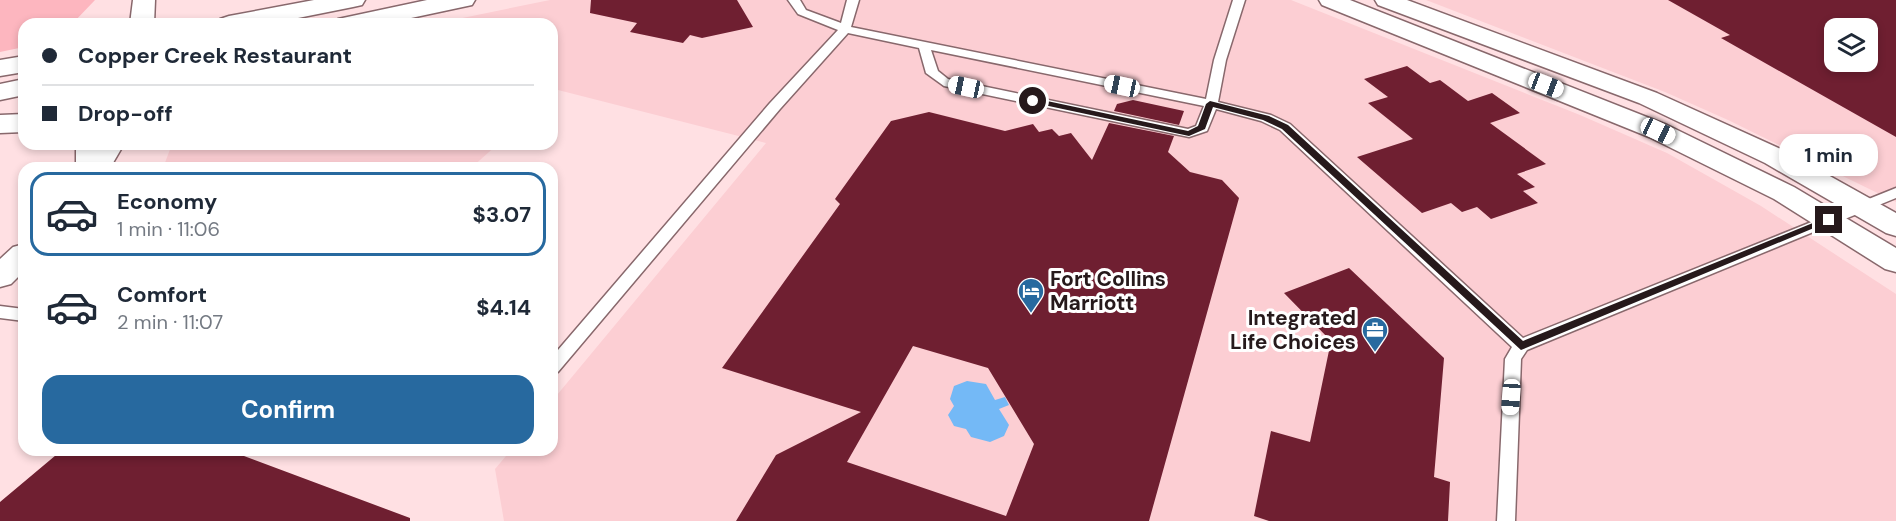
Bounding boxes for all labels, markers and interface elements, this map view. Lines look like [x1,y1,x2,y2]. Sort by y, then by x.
map controls [1824,18,1878,72]
button: layers [1824,18,1878,72]
text: Copper Creek Restaurant [78,41,352,70]
car [1526,70,1566,100]
car [1103,73,1141,99]
car [947,74,985,100]
route start [1019,87,1046,114]
text: Drop-off [78,99,173,128]
car [1638,115,1678,147]
callout: 1 min [1780,133,1878,175]
text: 1 min [1804,142,1853,168]
icon: car [45,187,99,241]
text: Economy [117,187,217,216]
text: $3.07 [473,200,531,229]
route end [1815,206,1842,233]
text: 1 min · 11:06 [117,216,220,242]
place label: Fort Collins Marriott [1050,265,1166,317]
hotel icon: Fort Collins Marriott [1016,276,1046,314]
icon: car [45,280,99,334]
text: Comfort [117,280,207,309]
text: $4.14 [476,293,531,322]
place label: Integrated Life Choices [1230,304,1356,356]
text: 2 min · 11:07 [117,309,223,335]
office icon: Integrated Life Choices [1360,315,1390,353]
button: Confirm [42,375,534,444]
car [1501,378,1521,416]

